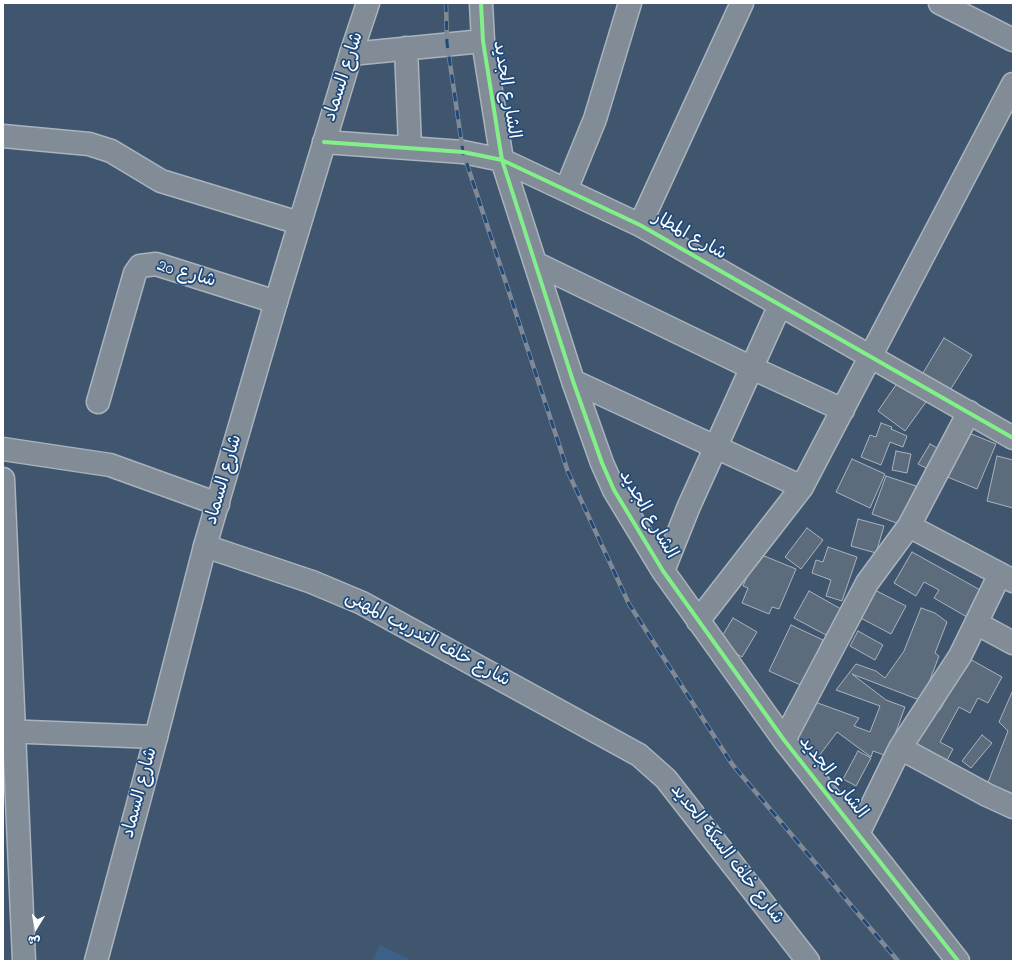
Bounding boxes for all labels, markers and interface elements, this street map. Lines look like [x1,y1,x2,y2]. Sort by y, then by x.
street label: شارع السماد [320,30,370,124]
street label: الشارع الجديد [487,39,523,141]
street label: شارع المطار [648,208,730,266]
street label: شارع 20 [154,256,218,294]
street label: شارع السماد [202,433,248,527]
street label: الشارع الجديد [613,467,681,563]
street label: شارع خلف التدريب المهنى [341,587,513,693]
street label: الشارع الجديد [793,732,871,824]
street label: شارع السماد [119,746,163,840]
street label: شارع خلف السكة الحديد [665,781,787,929]
north arrow [16,908,56,948]
text: ش [27,931,41,949]

